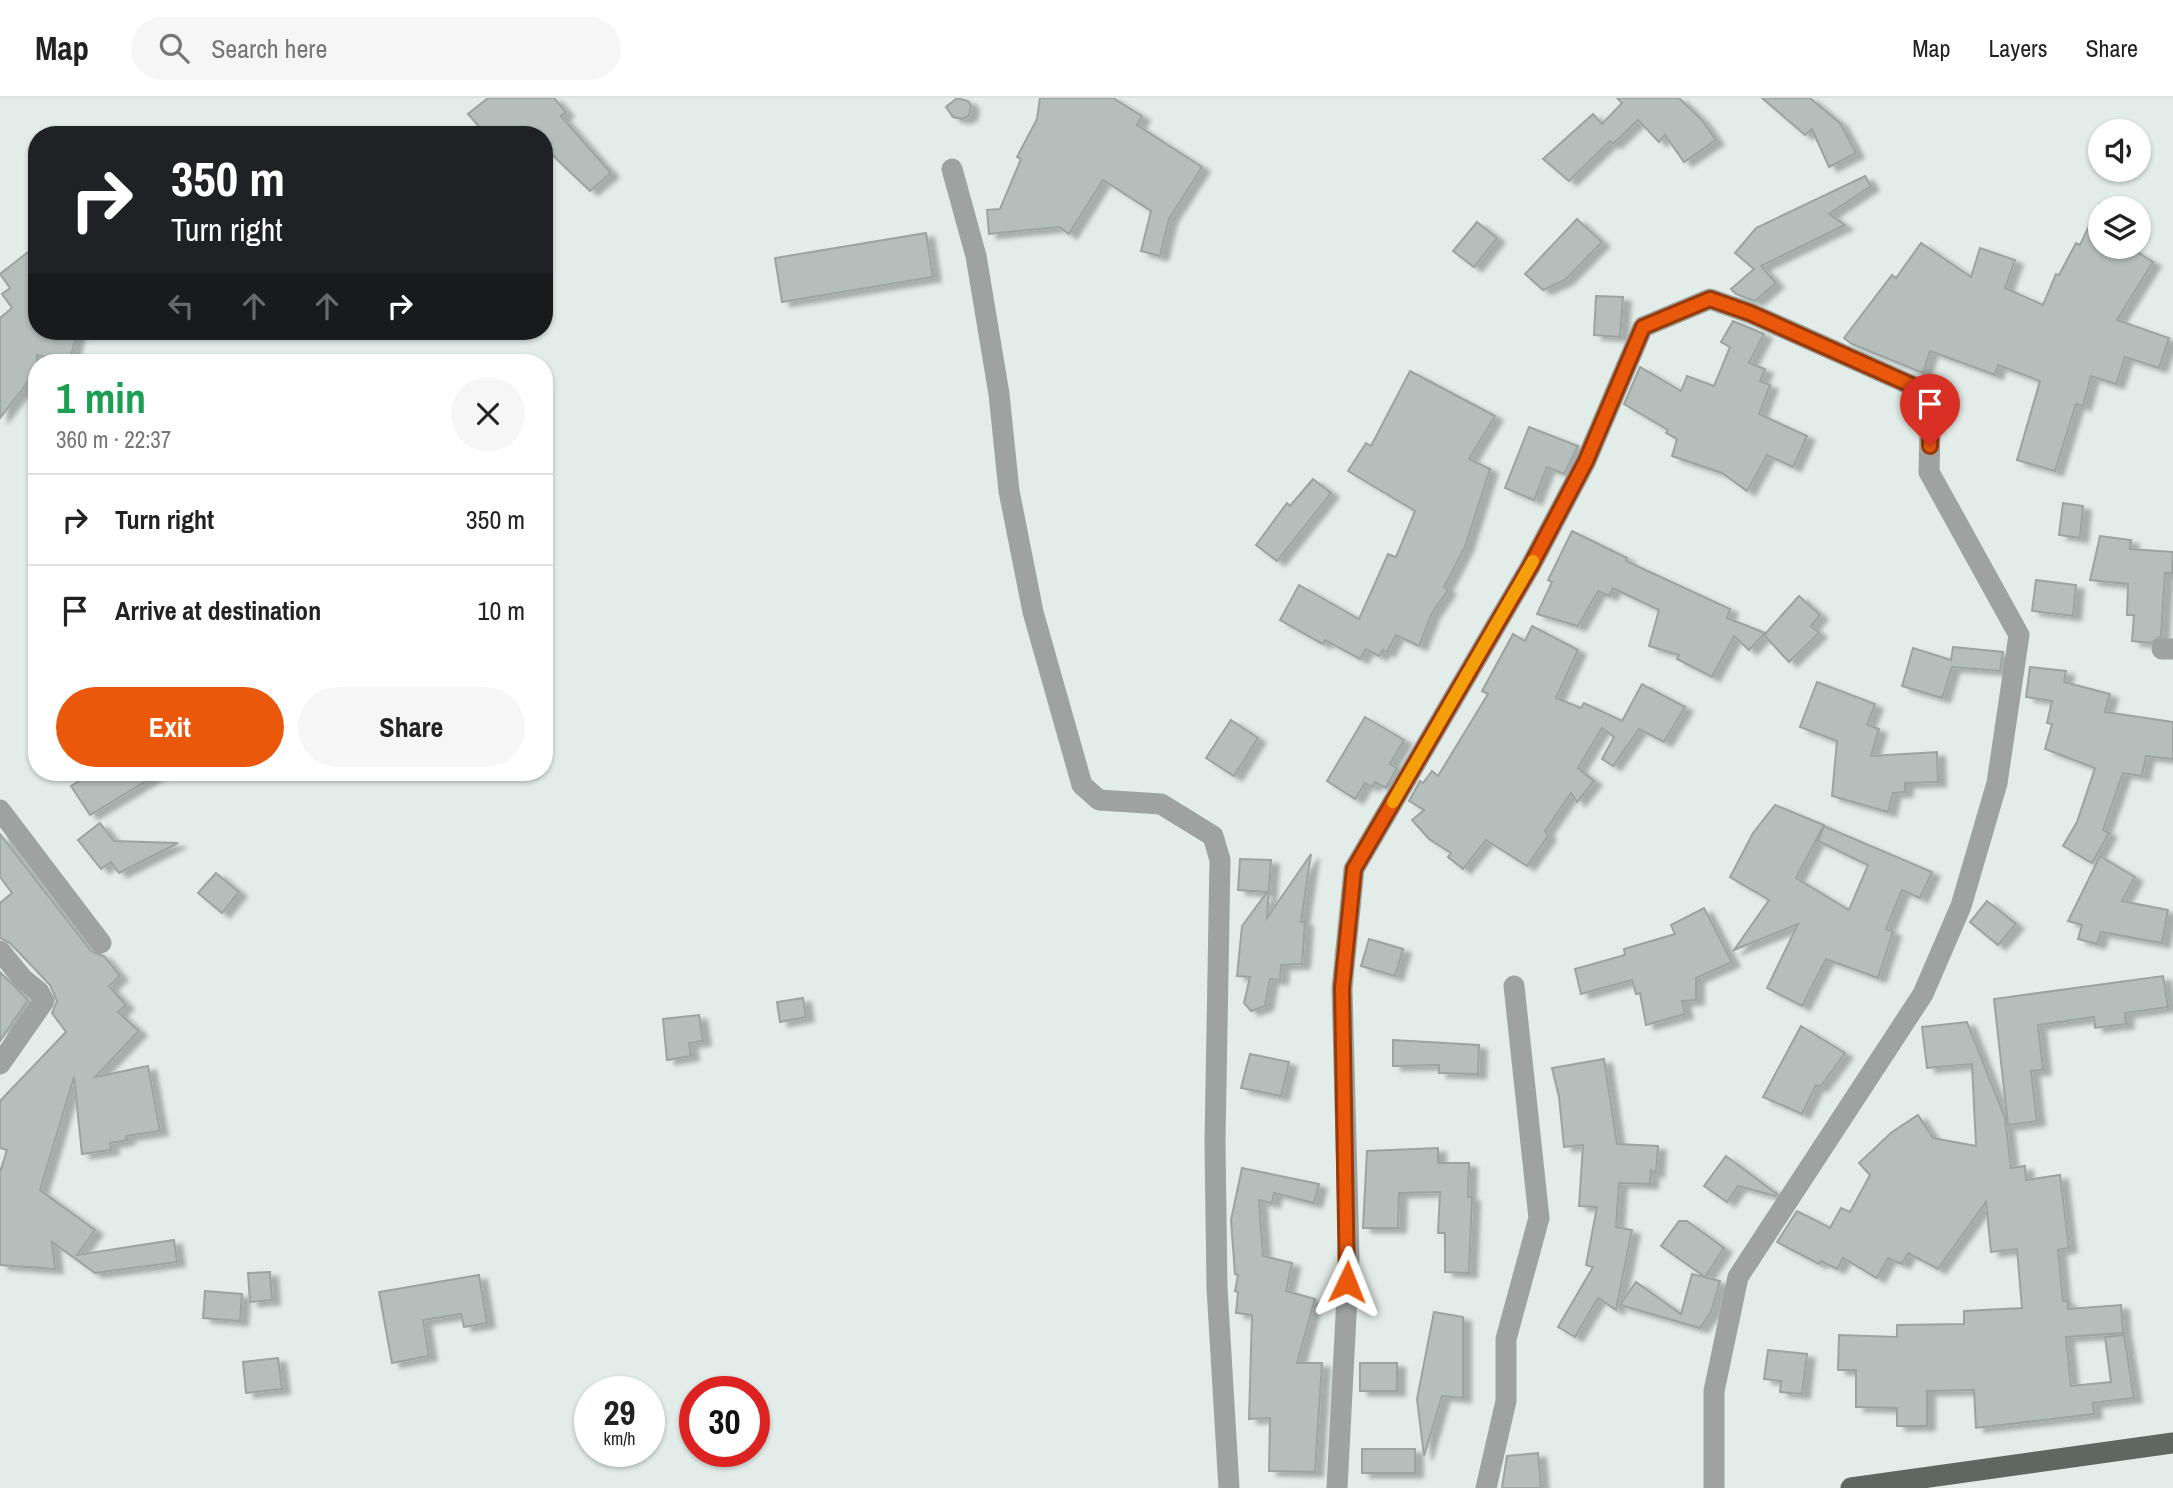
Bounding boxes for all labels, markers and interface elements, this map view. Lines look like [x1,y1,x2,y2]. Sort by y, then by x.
search box [131,17,621,80]
text: Map [35,26,89,70]
icon: search [155,29,193,67]
text: Search here [211,31,327,66]
text: Map [1912,32,1950,64]
text: Layers [1988,32,2047,64]
text: Share [2085,32,2138,64]
map controls [2088,119,2151,259]
button: sound [2088,119,2151,182]
text: 350 m [171,145,285,211]
icon: right [56,154,147,245]
button: layers [2088,196,2151,259]
text: Turn right [171,208,283,251]
icon: left [162,287,200,325]
icon: ahead [235,287,273,325]
icon: ahead [308,287,346,325]
icon: right [381,287,419,325]
text: 1 min [56,370,146,426]
pin [1900,374,1960,446]
button: close [451,377,525,451]
icon: arrive [1911,385,1949,423]
text: 360 m · 22:37 [56,424,171,455]
icon: right [56,501,94,539]
text: Turn right [115,502,214,537]
text: 350 m [466,502,525,537]
icon: arrive [56,592,94,630]
text: Arrive at destination [115,593,321,628]
text: 10 m [478,593,525,628]
button: Exit [56,687,284,767]
button: Share [298,687,525,767]
position arrow [1310,1245,1384,1319]
speed limit sign: 30 [679,1376,770,1467]
text: 29 [604,1389,635,1436]
text: km/h [604,1426,636,1451]

